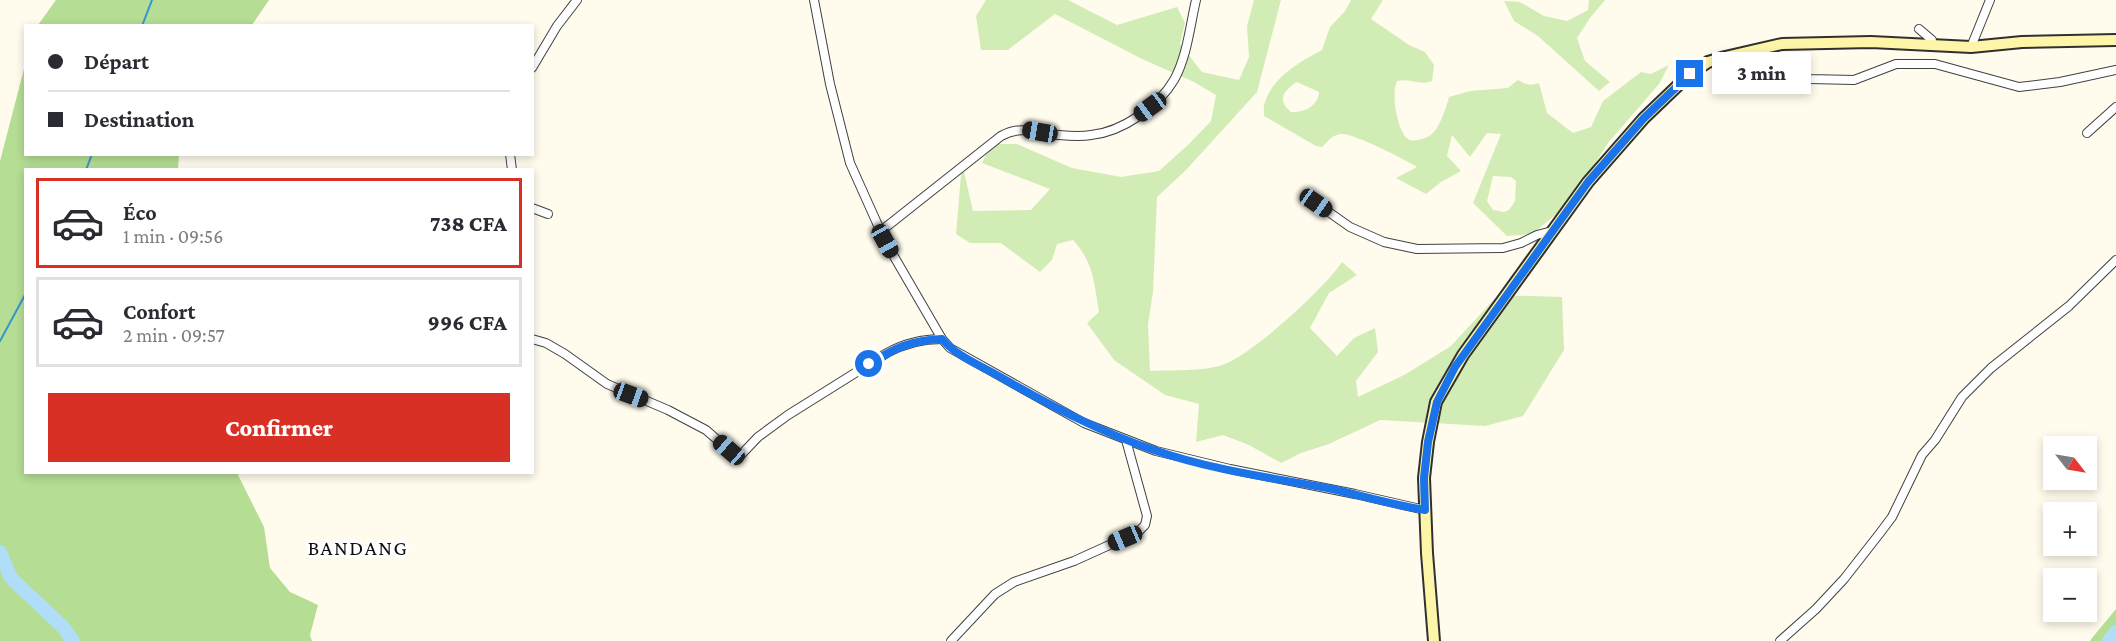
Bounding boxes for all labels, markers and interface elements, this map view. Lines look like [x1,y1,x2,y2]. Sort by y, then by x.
text: Départ [84,49,149,74]
callout: 3 min [1711,53,1810,95]
route end [1676,60,1703,87]
text: 3 min [1737,62,1786,84]
car [1130,89,1170,125]
text: Destination [84,107,194,132]
car [1021,120,1059,144]
car [1296,185,1336,221]
icon: car [51,196,105,250]
text: Éco [123,200,157,225]
text: 738 CFA [430,211,507,236]
car [868,221,902,261]
text: 1 min · 09:56 [123,225,223,247]
icon: car [51,295,105,349]
text: Confort [123,299,196,324]
text: 996 CFA [428,310,507,335]
text: 2 min · 09:57 [123,324,225,346]
route start [855,350,882,377]
car [611,380,651,410]
button: Confirmer [48,393,510,462]
car [710,431,748,469]
north arrow [2043,436,2097,490]
map controls [2043,436,2097,622]
button: + [2043,502,2097,556]
car [1105,523,1145,553]
district label: BANDANG [308,536,408,560]
button: − [2043,568,2097,622]

